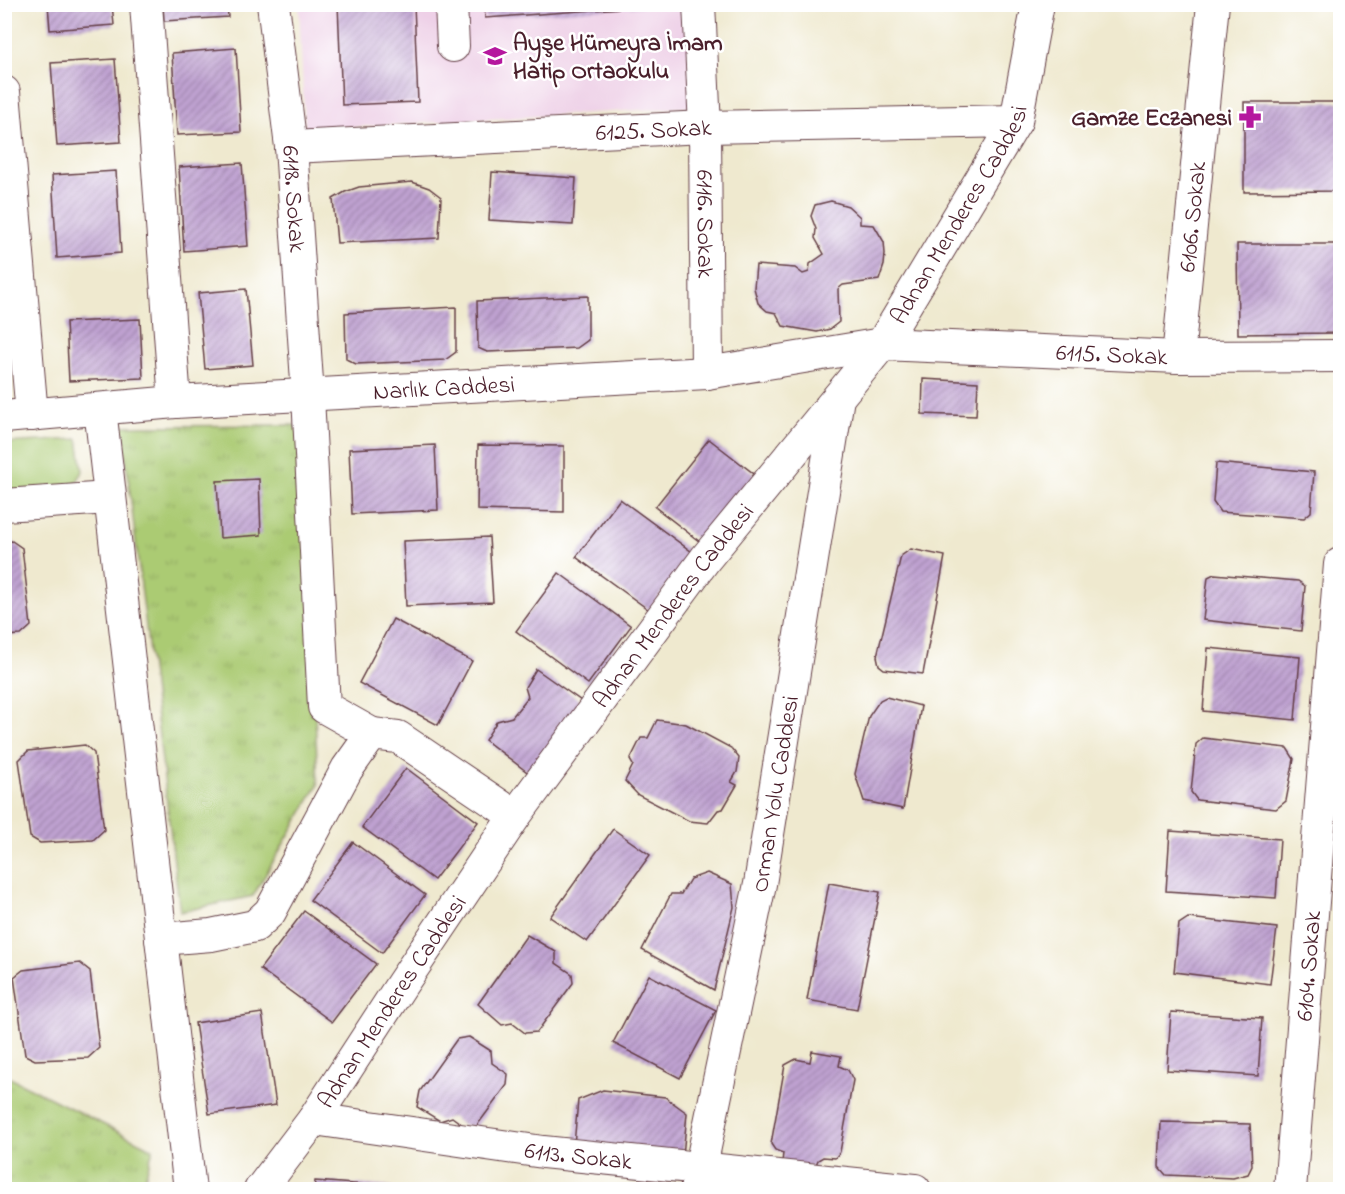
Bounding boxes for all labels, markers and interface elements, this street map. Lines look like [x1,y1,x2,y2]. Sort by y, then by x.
place label: Ayşe Hümeyra İmam Hatip Ortaokulu [513,27,723,90]
school or university icon: Ayşe Hümeyra İmam Hatip Ortaokulu [482,43,508,69]
place label: Gamze Eczanesi [1071,102,1232,137]
street label: Adnan Menderes Caddesi [883,103,1039,332]
pharmacy icon: Gamze Eczanesi [1237,104,1263,130]
street label: 6125. Sokak [595,112,712,152]
street label: 6118. Sokak [271,144,313,254]
street label: 6106. Sokak [1171,159,1217,274]
street label: 6116. Sokak [685,169,721,279]
street label: 6115. Sokak [1055,337,1169,377]
street label: Narlık Caddesi [372,368,516,411]
street label: Adnan Menderes Caddesi [585,497,764,717]
street label: Orman Yolu Caddesi [744,693,810,896]
street label: Adnan Menderes Caddesi [310,889,477,1116]
street label: 6104. Sokak [1289,909,1332,1022]
street label: 6113. Sokak [522,1135,634,1181]

